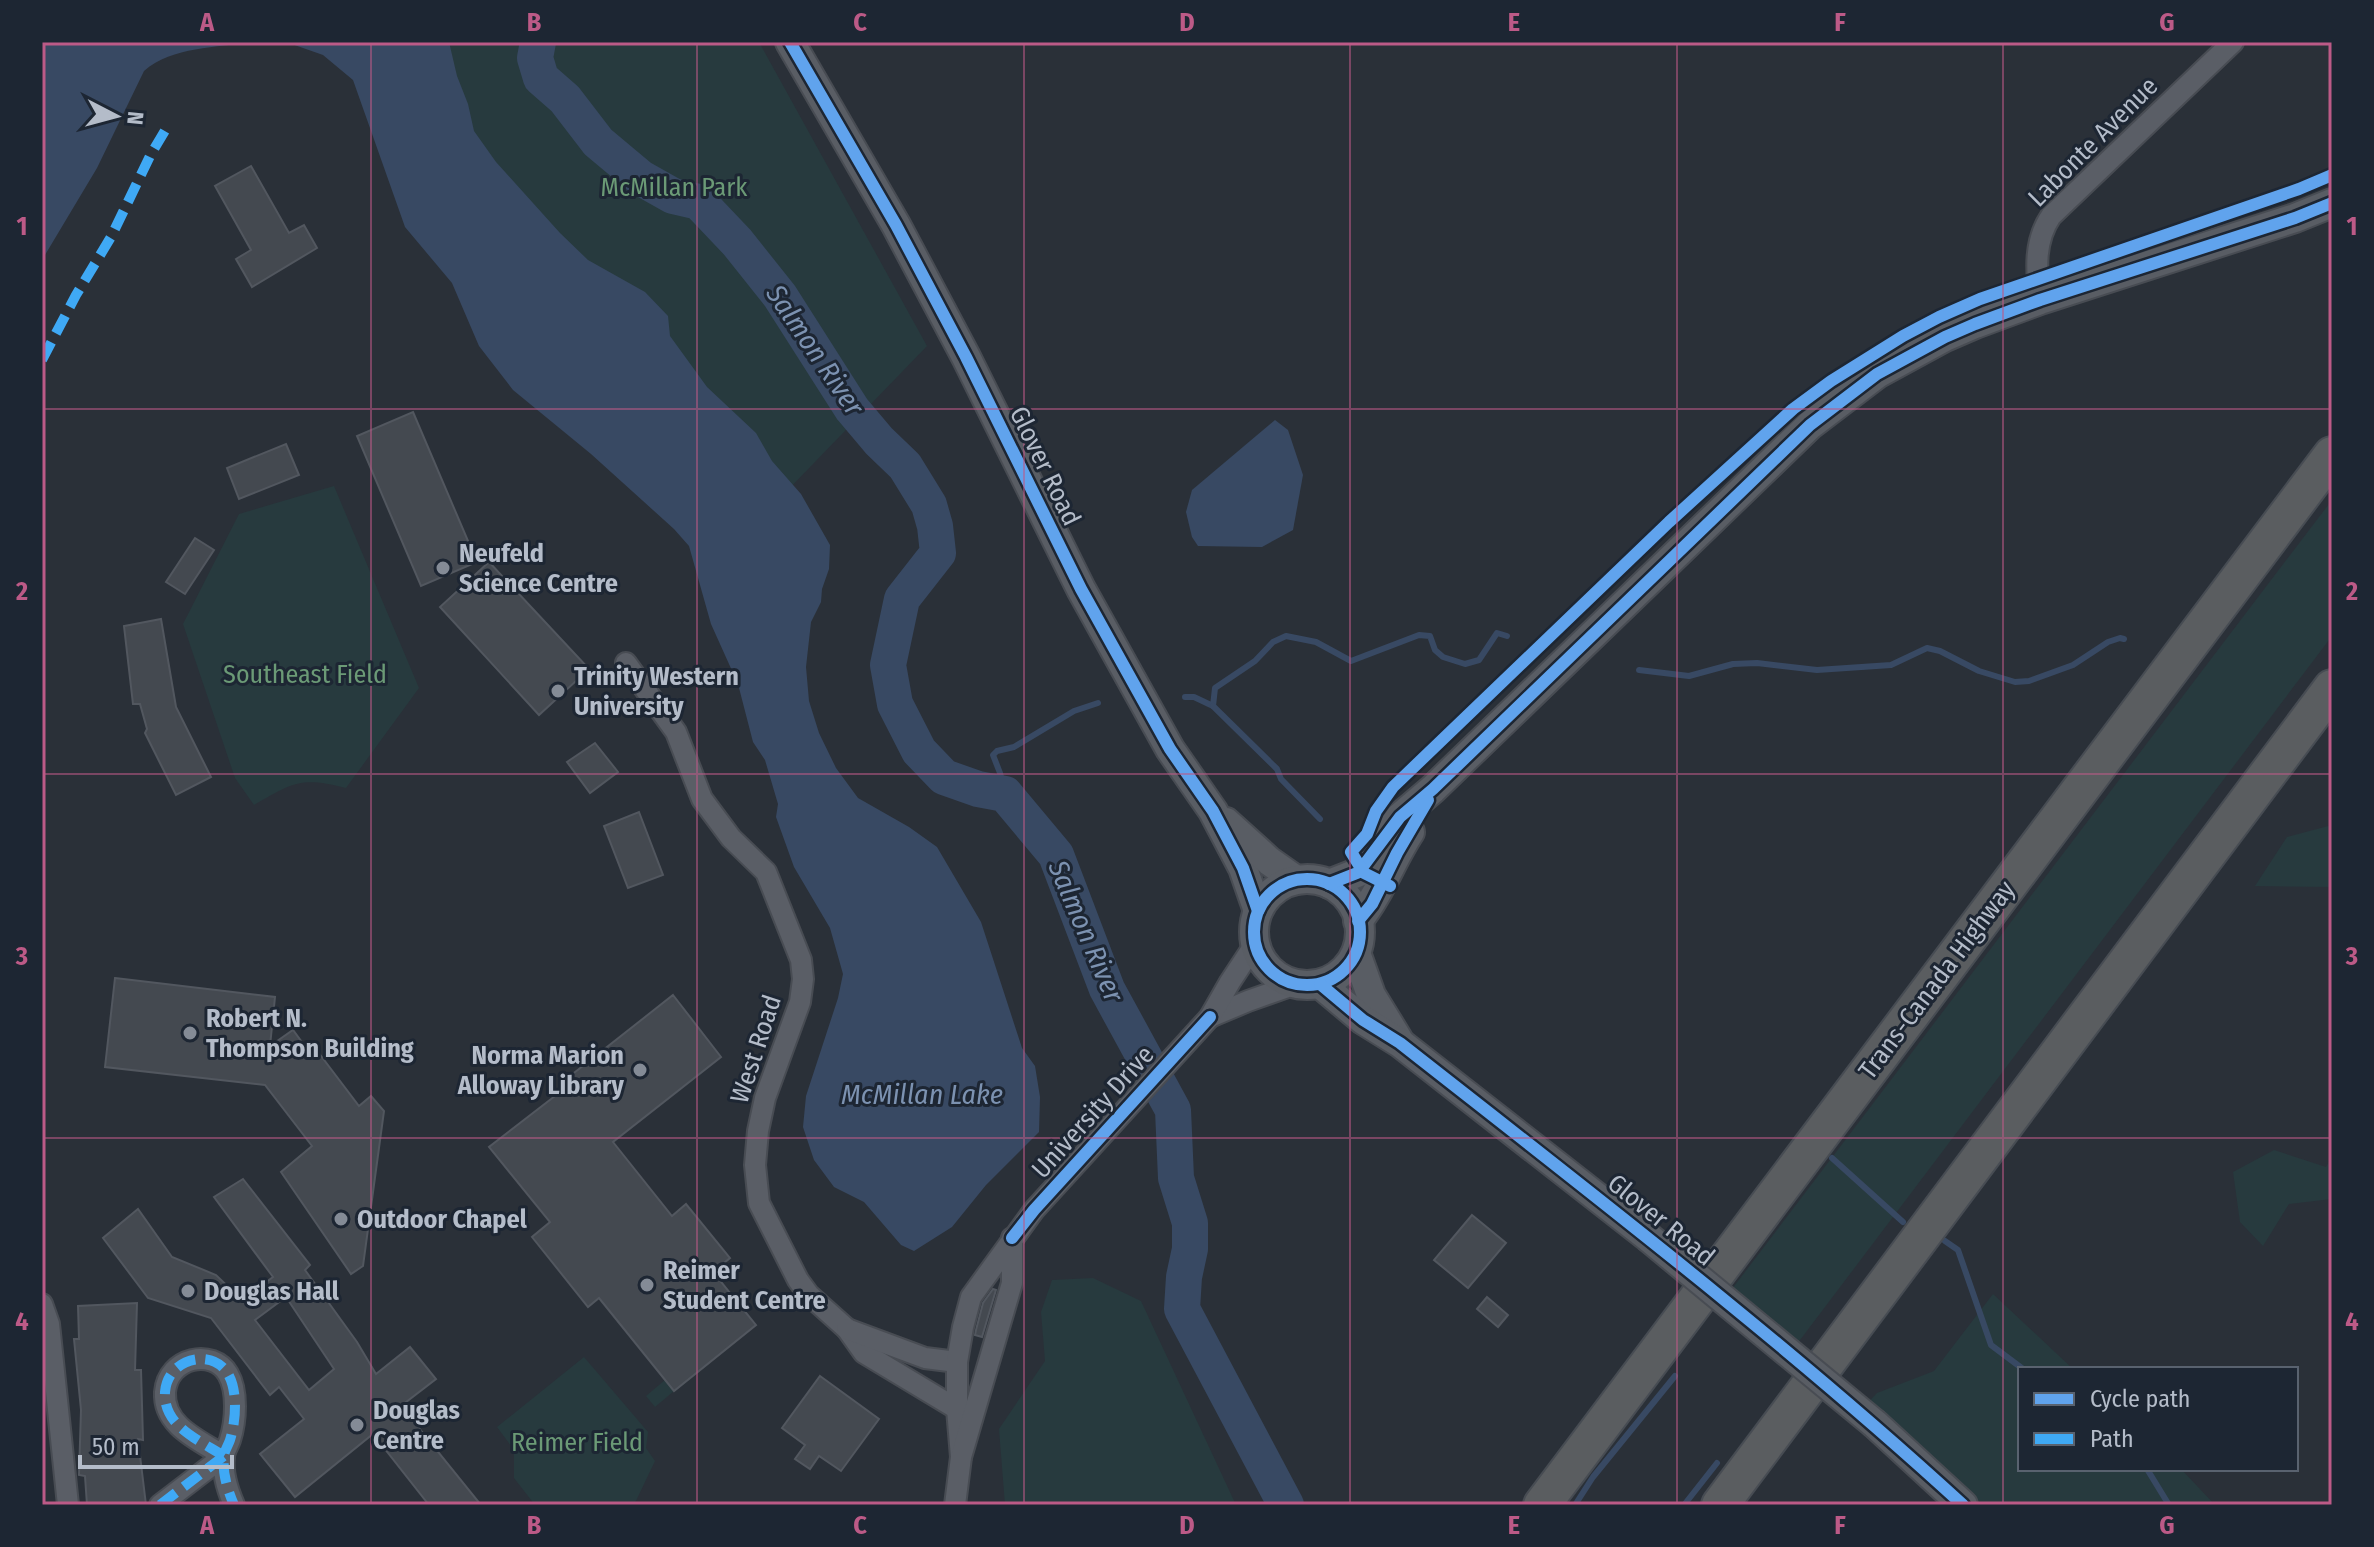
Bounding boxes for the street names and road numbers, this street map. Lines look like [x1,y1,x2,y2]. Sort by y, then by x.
street label: Labonte Avenue [2022,71,2164,213]
street label: Glover Road [1003,401,1087,531]
street label: Trans-Canada Highway [1852,874,2022,1085]
street label: West Road [724,991,788,1107]
street label: University Drive [1025,1039,1161,1185]
street label: Glover Road [1601,1167,1721,1273]

